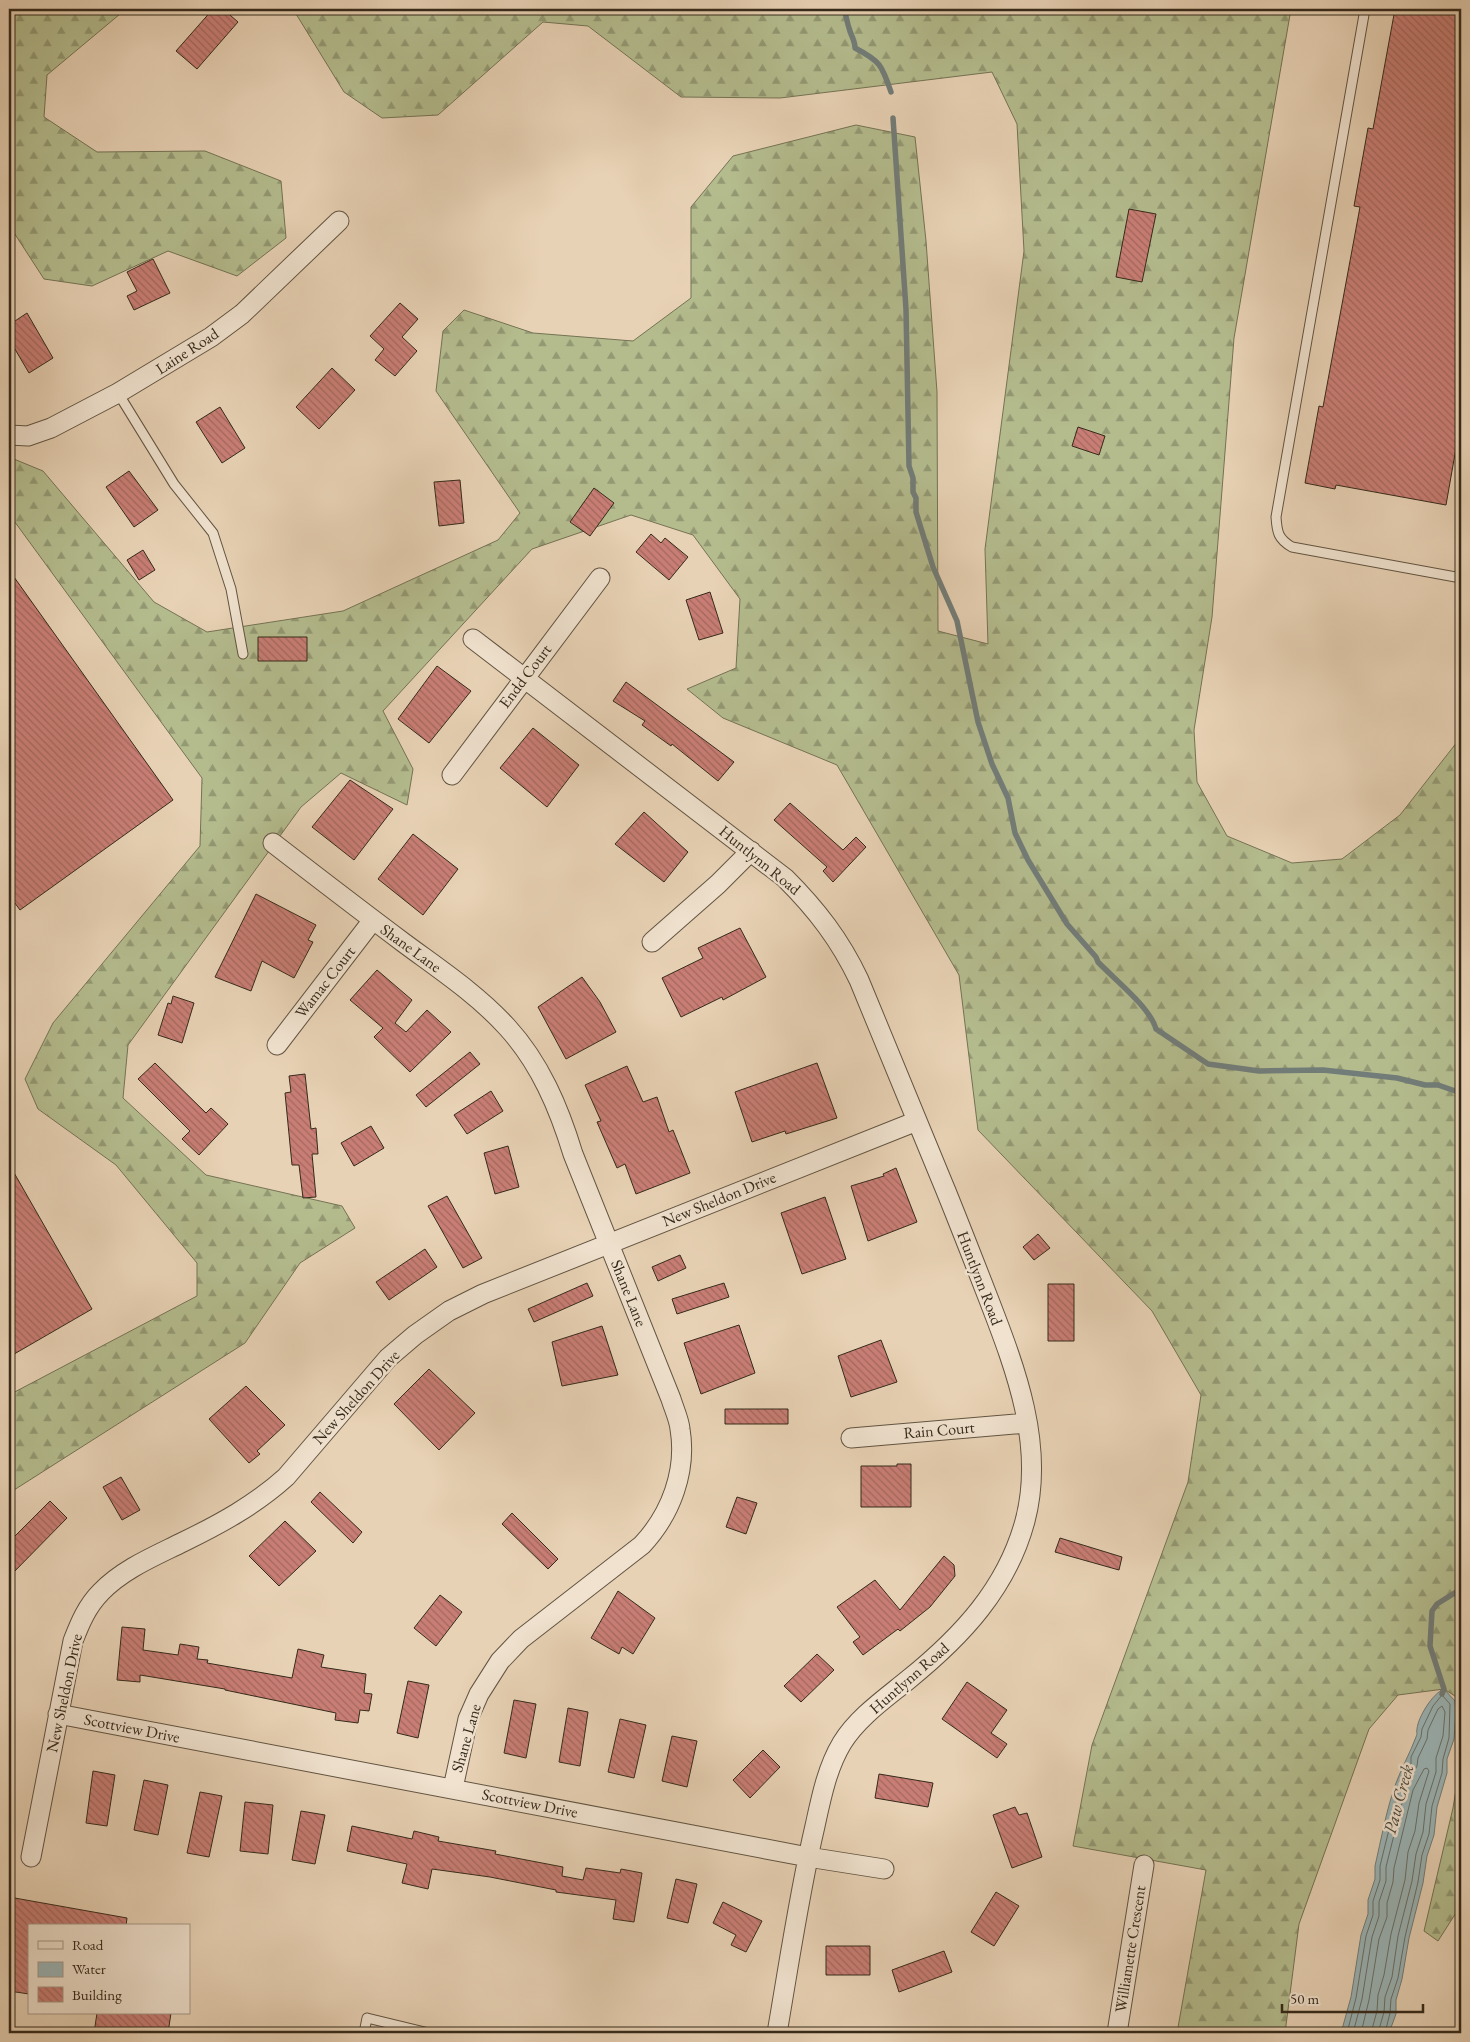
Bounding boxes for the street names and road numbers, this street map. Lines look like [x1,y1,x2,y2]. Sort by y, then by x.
street label: Laine Road [151,322,223,379]
street label: Endd Court [494,640,556,712]
street label: Huntlynn Road [715,821,806,900]
street label: Shane Lane [376,919,446,977]
street label: Wamac Court [290,942,360,1022]
street label: New Sheldon Drive [659,1167,779,1231]
street label: Huntlynn Road [952,1228,1008,1329]
street label: Shane Lane [606,1256,652,1330]
street label: New Sheldon Drive [308,1345,404,1449]
street label: Rain Court [902,1416,976,1444]
street label: New Sheldon Drive [41,1632,87,1754]
street label: Huntlynn Road [865,1637,954,1718]
street label: Shane Lane [446,1701,486,1775]
street label: Scottview Drive [82,1708,182,1748]
street label: Scottview Drive [480,1783,580,1823]
street label: Williamette Crescent [1110,1884,1150,2014]

